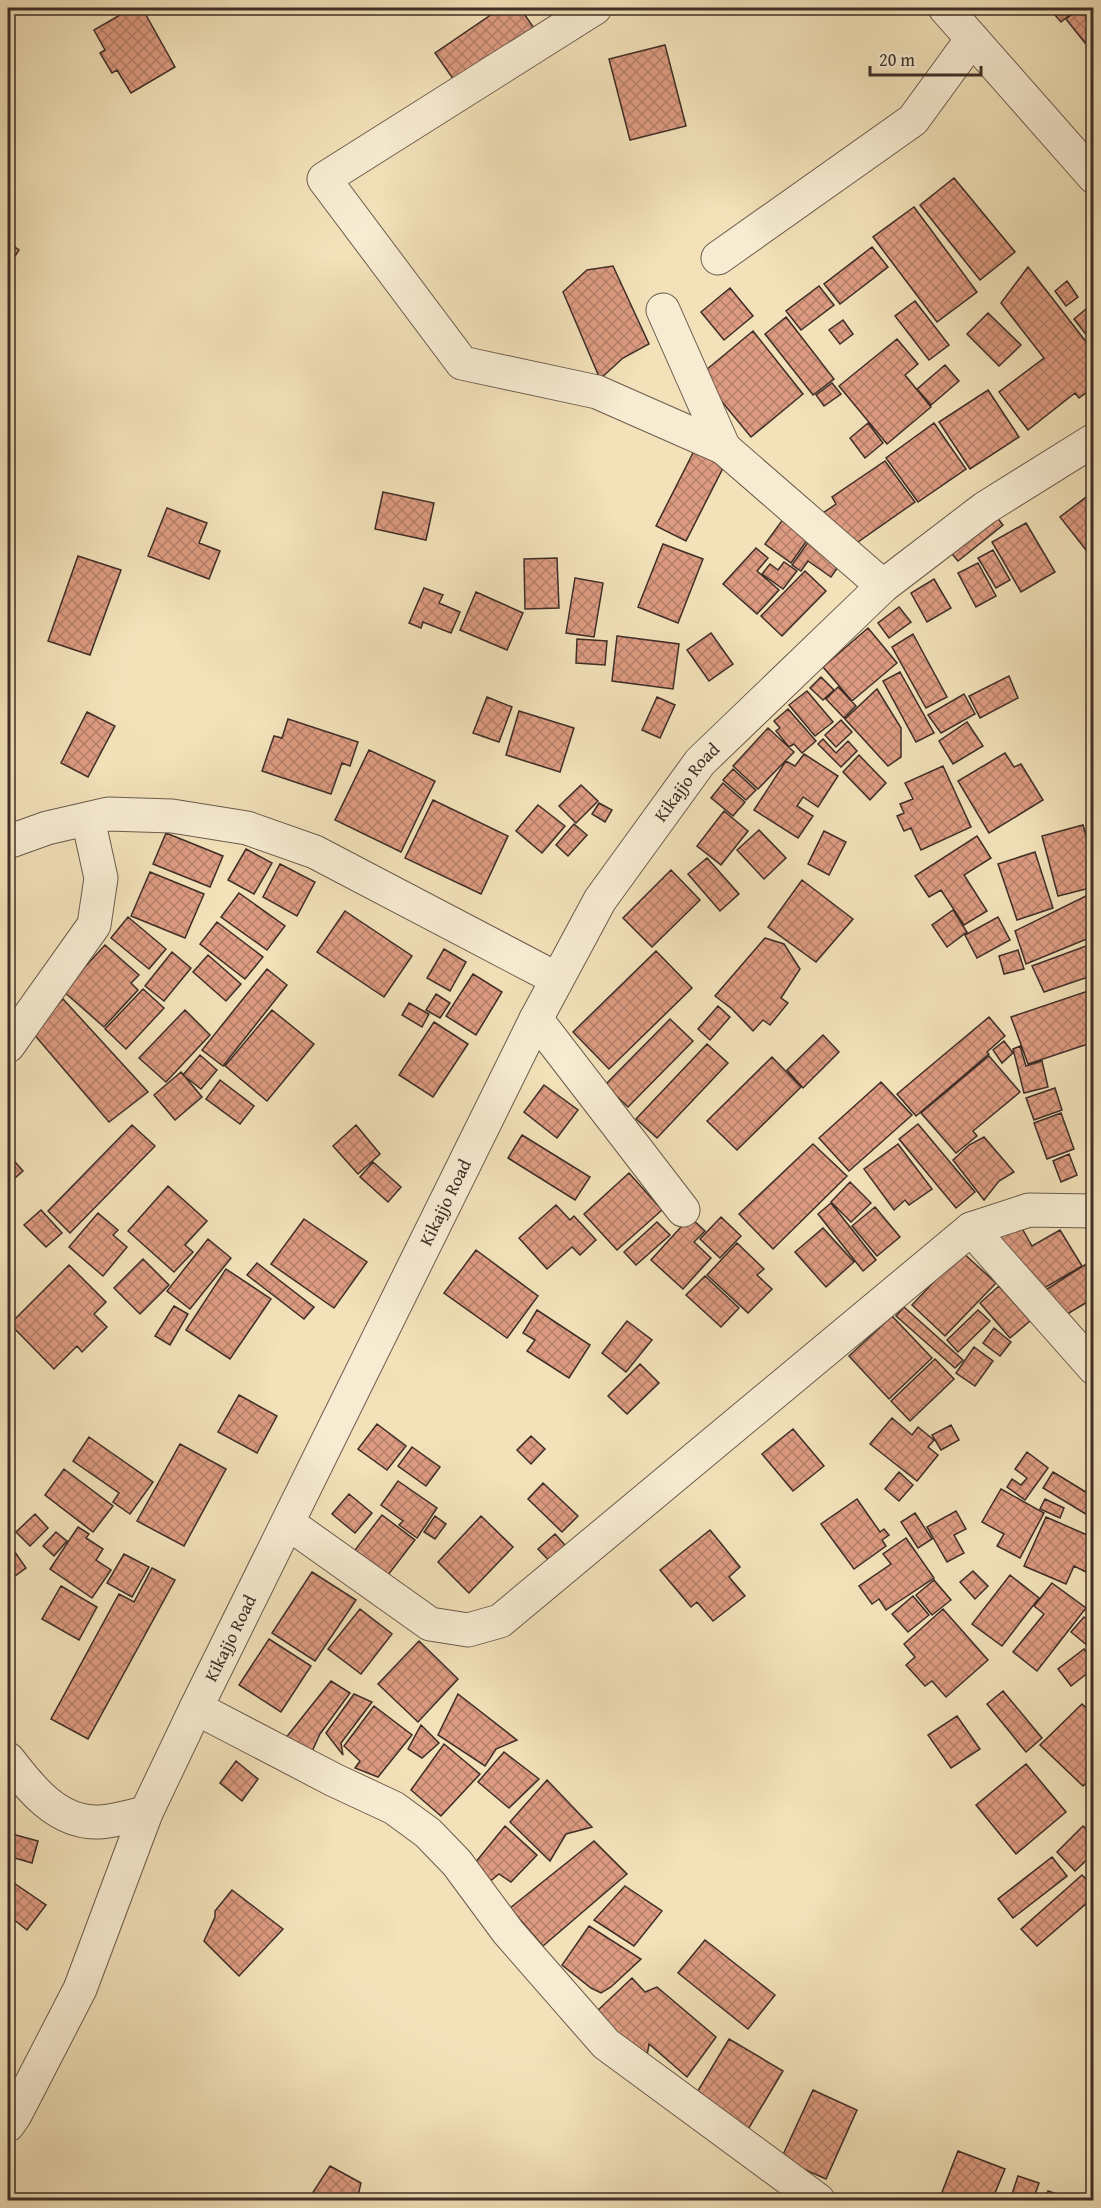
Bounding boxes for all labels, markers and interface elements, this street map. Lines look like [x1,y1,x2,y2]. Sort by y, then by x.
scale bar [870,39,981,77]
text: 20 m [879,46,915,73]
street label: Kikajjo Road [647,736,726,827]
street label: Kikajjo Road [412,1154,478,1250]
street label: Kikajjo Road [197,1590,263,1686]

